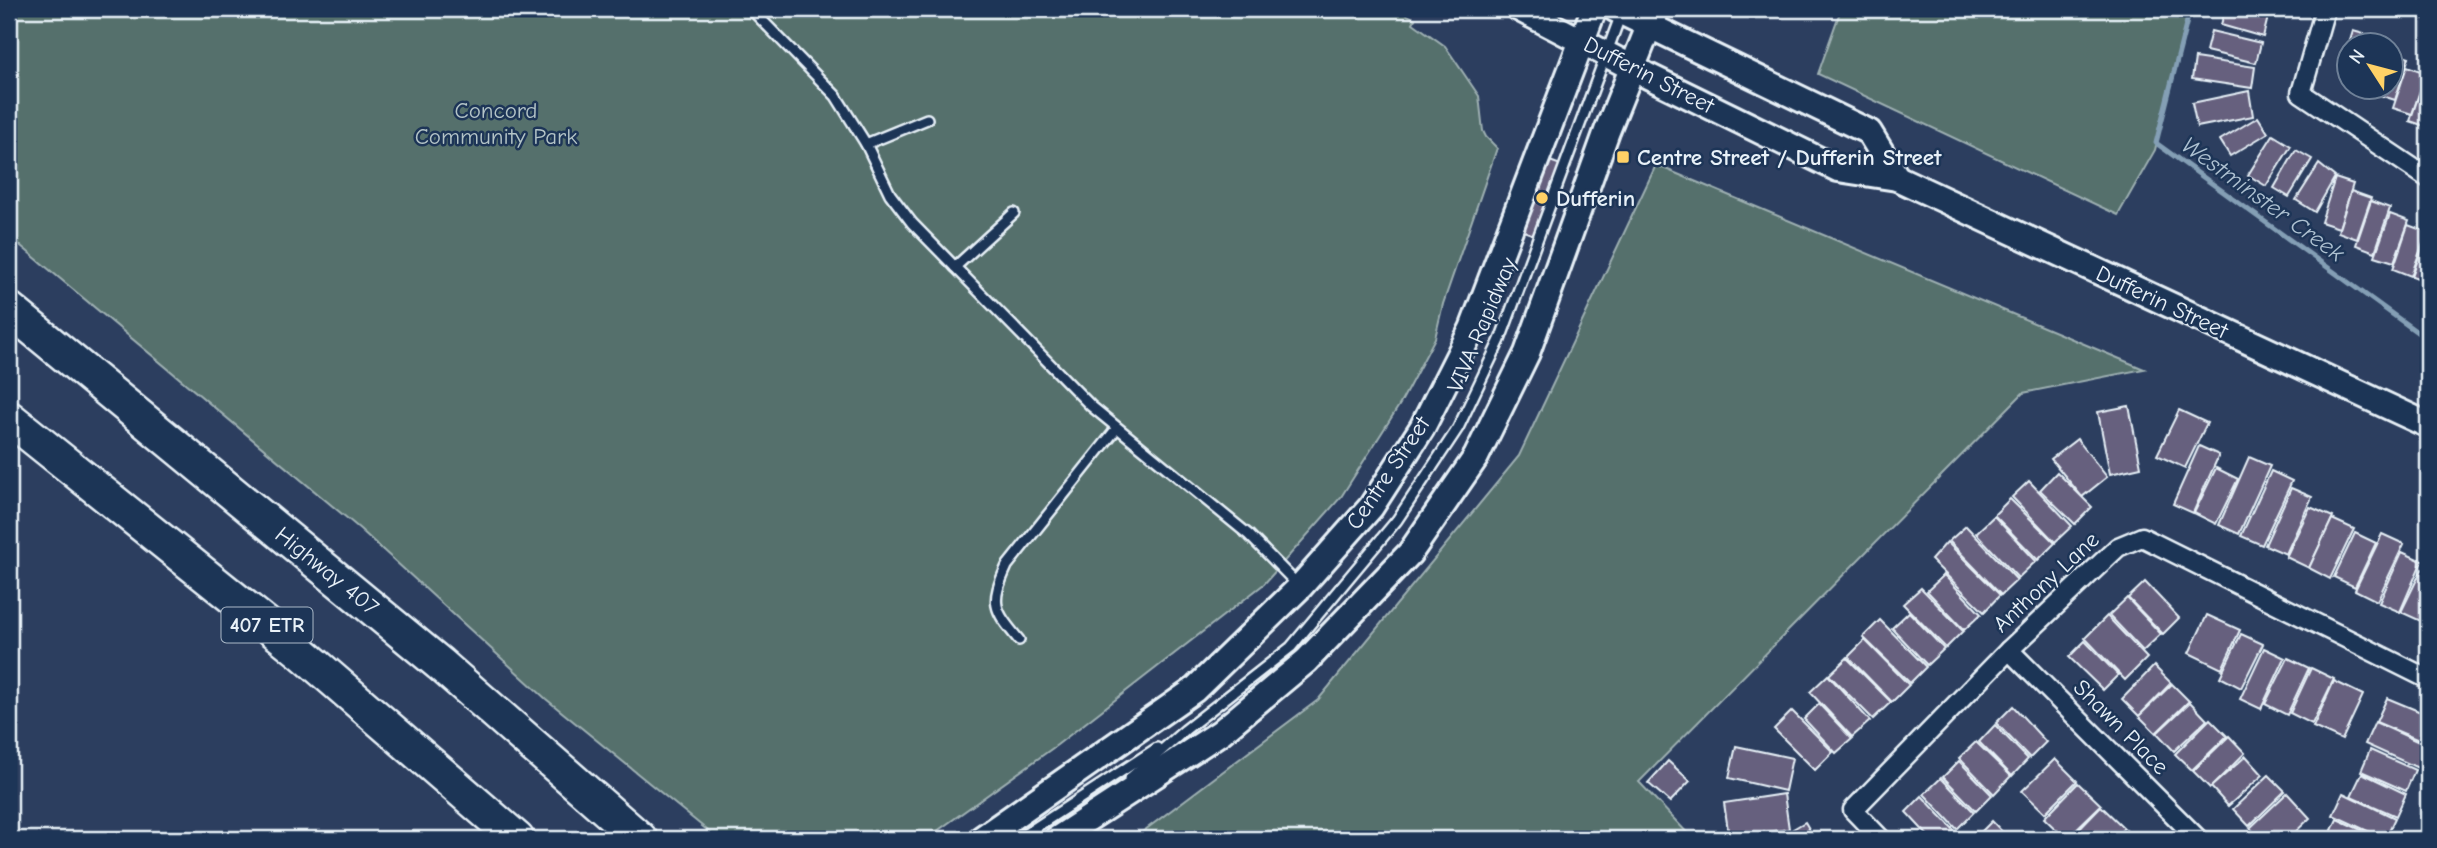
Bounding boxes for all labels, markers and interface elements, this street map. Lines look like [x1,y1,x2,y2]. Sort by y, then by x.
street label: Dufferin Street [1579,31,1720,120]
north arrow [2336,32,2406,102]
text: N [2345,45,2370,68]
park label: Concord Community Park [415,97,577,150]
water label: Westminster Creek [2176,131,2350,268]
place label: Centre Street / Dufferin Street [1637,144,1942,171]
marker: Centre Street / Dufferin Street [1615,149,1631,165]
place label: Dufferin [1556,185,1635,212]
marker: Dufferin [1534,190,1550,206]
street label: VIVA Rapidway [1441,253,1523,396]
street label: Dufferin Street [2092,260,2234,345]
street label: Centre Street [1340,410,1436,535]
street label: Highway 407 [270,521,384,621]
street label: Anthony Lane [1987,526,2105,638]
road number: 407 ETR [222,608,312,642]
street label: Shawn Place [2068,674,2174,780]

